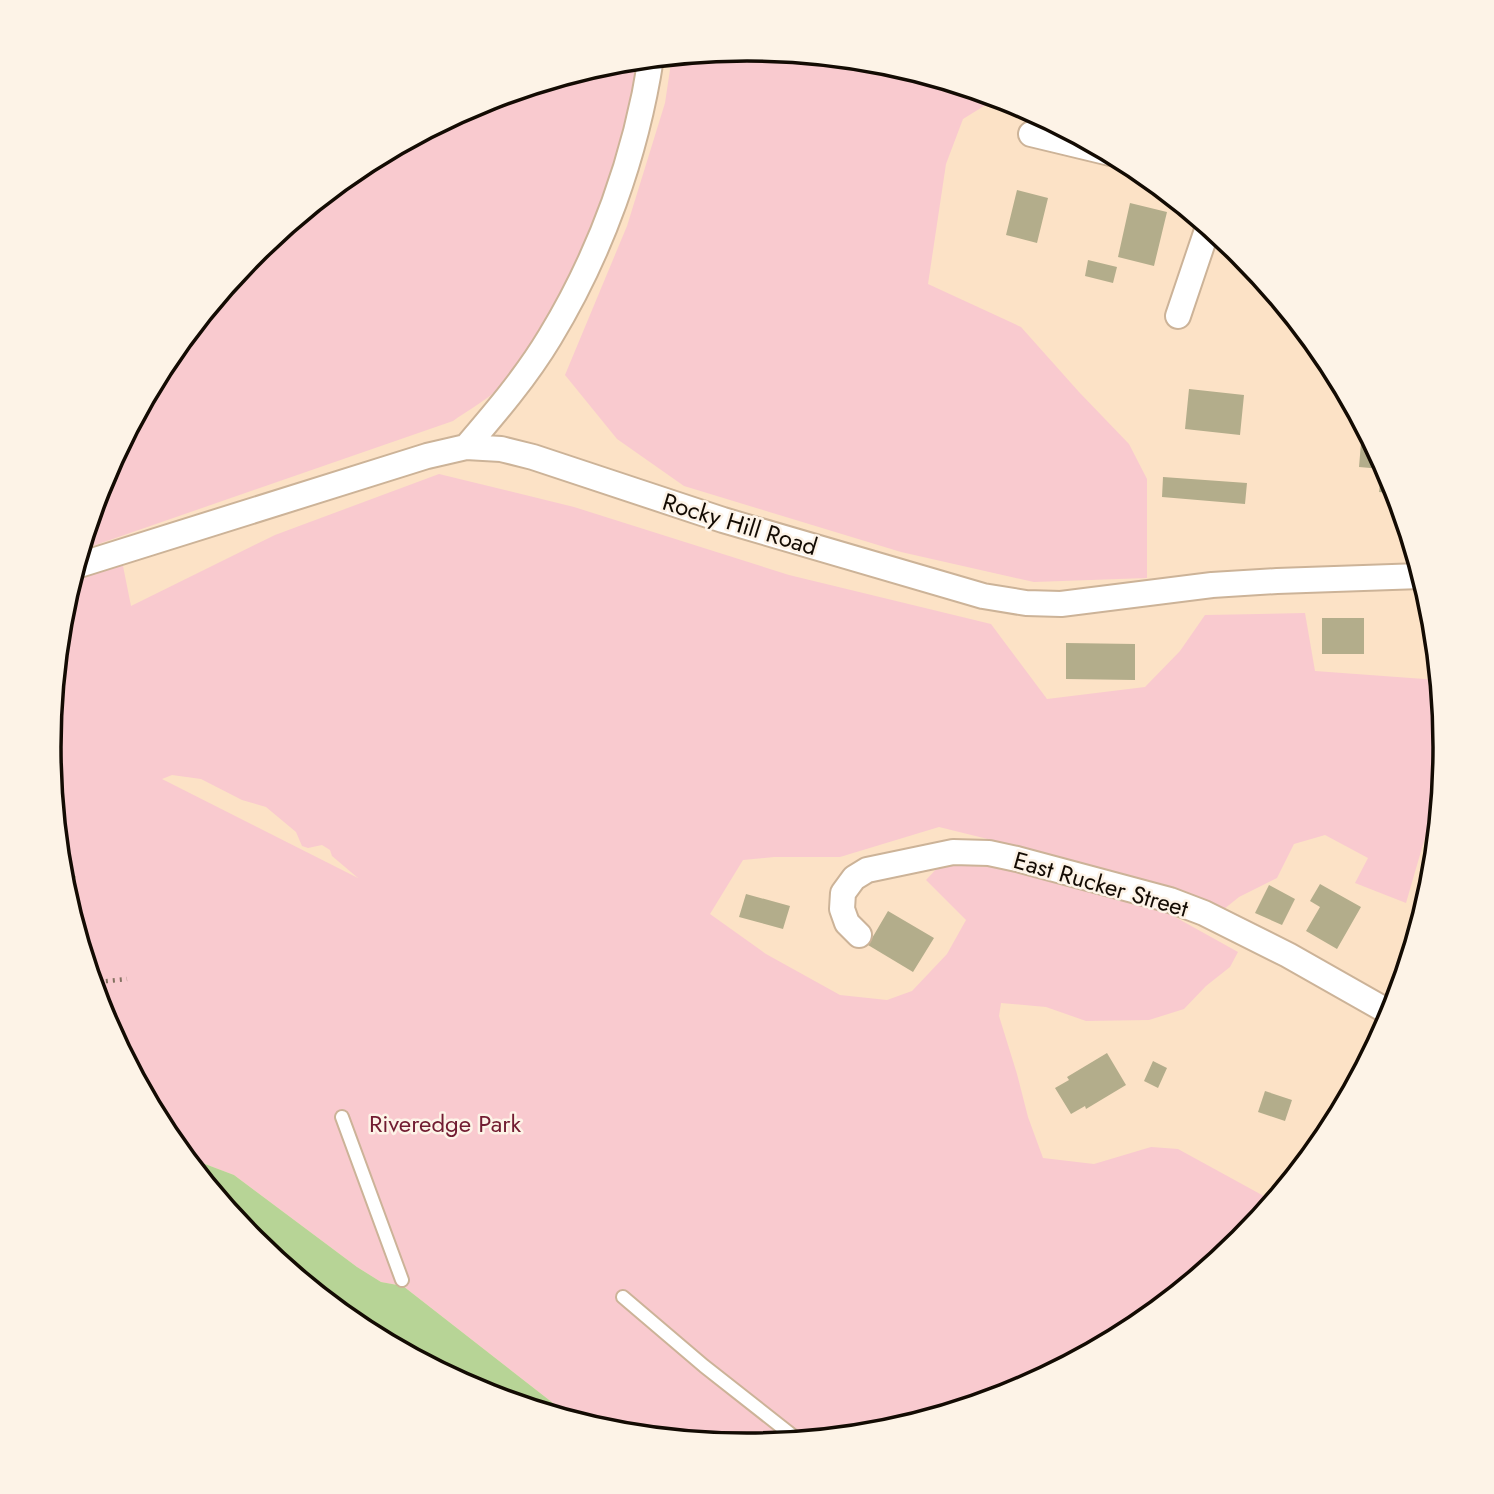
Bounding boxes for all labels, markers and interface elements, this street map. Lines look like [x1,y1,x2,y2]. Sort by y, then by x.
street label: Rocky Hill Road [658,484,822,564]
street label: East Rucker Street [1010,842,1193,926]
park label: Riveredge Park [369,1106,522,1141]

